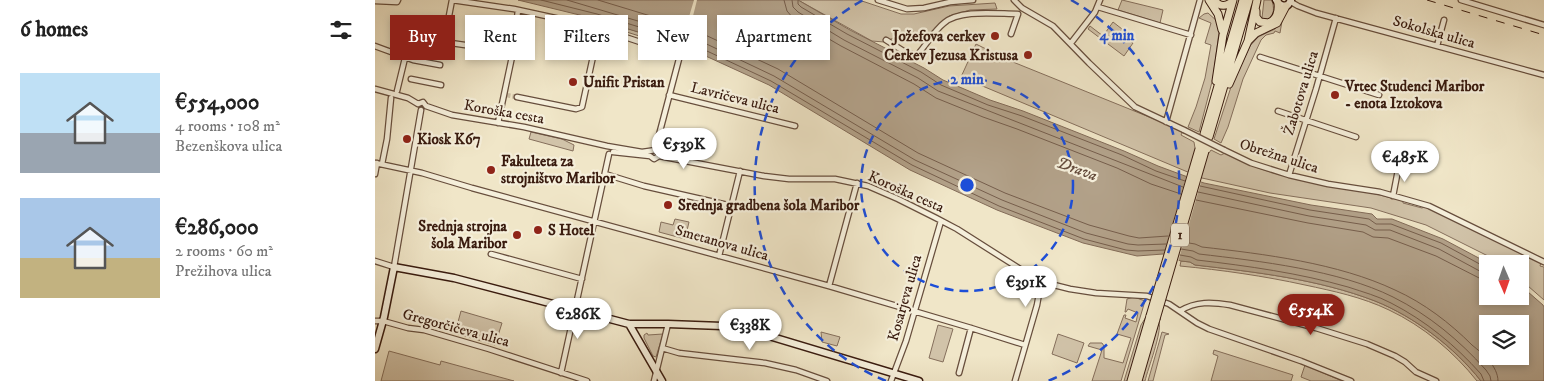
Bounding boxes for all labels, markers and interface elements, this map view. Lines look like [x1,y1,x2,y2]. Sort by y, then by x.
street label: Sokolska ulica [1391,11,1478,53]
chip: Buy [390,15,455,60]
chip: Rent [465,15,535,60]
chip: Filters [545,15,628,60]
chip: New [638,15,707,60]
chip: Apartment [717,15,830,60]
icon: filters [327,16,355,44]
text: 6 homes [20,17,88,43]
text: 4 min [1099,26,1135,45]
place label: Jožefova cerkev [891,27,985,46]
marker: Jožefova cerkev [989,30,1001,42]
place label: Cerkev Jezusa Kristusa [884,46,1019,65]
street label: Žabotova ulica [1279,48,1323,137]
marker: Cerkev Jezusa Kristusa [1022,49,1034,61]
text: 2 min [950,70,984,89]
place label: Unifit Pristan [583,73,665,92]
marker: Unifit Pristan [567,76,579,88]
place label: Vrtec Studenci Maribor - enota Iztokova [1344,77,1485,113]
street label: Lavričeva ulica [689,78,782,118]
marker: Vrtec Studenci Maribor - enota Iztokova [1329,89,1341,101]
text: €554,000 [175,90,259,116]
icon: home [60,93,120,153]
street label: Koroška cesta [462,96,546,129]
text: 4 rooms · 108 m² [175,116,280,136]
pin: €539K [649,128,719,170]
place label: Kiosk K67 [417,130,481,149]
marker: Kiosk K67 [401,133,413,145]
text: €539K [663,134,705,154]
street label: Obrežna ulica [1237,134,1321,178]
text: Bezenškova ulica [175,136,282,156]
pin: €485K [1370,140,1440,183]
text: €485K [1382,147,1428,167]
place label: Fakulteta za strojništvo Maribor [501,152,616,188]
water label: Drava [1054,152,1100,186]
marker: Fakulteta za strojništvo Maribor [485,164,497,176]
street label: Koroška cesta [865,167,948,217]
centre of rings [958,176,976,194]
place label: Srednja gradbena šola Maribor [678,196,860,215]
marker: Srednja gradbena šola Maribor [662,199,674,211]
text: €286,000 [175,215,259,241]
place label: Srednja strojna šola Maribor [418,217,508,253]
icon: home [60,218,120,278]
place label: S Hotel [548,221,595,240]
street label: Smetanova ulica [673,221,771,266]
marker: S Hotel [532,224,544,236]
road number: 1 [1171,224,1189,246]
marker: Srednja strojna šola Maribor [511,229,523,241]
text: 2 rooms · 60 m² [175,241,273,261]
street label: Kosarjeva ulica [884,252,927,343]
north arrow [1479,255,1529,305]
map controls [1479,255,1529,365]
text: Prežihova ulica [175,261,272,281]
pin: €391K [991,266,1061,308]
text: €391K [1006,272,1046,292]
pin: €554K [1276,294,1346,336]
pin: €286K [543,298,613,340]
text: €554K [1289,300,1333,320]
text: €286K [556,304,600,324]
street label: Gregorčičeva ulica [400,305,512,352]
pin: €338K [715,308,785,351]
text: €338K [730,315,770,335]
button: layers [1479,315,1529,365]

